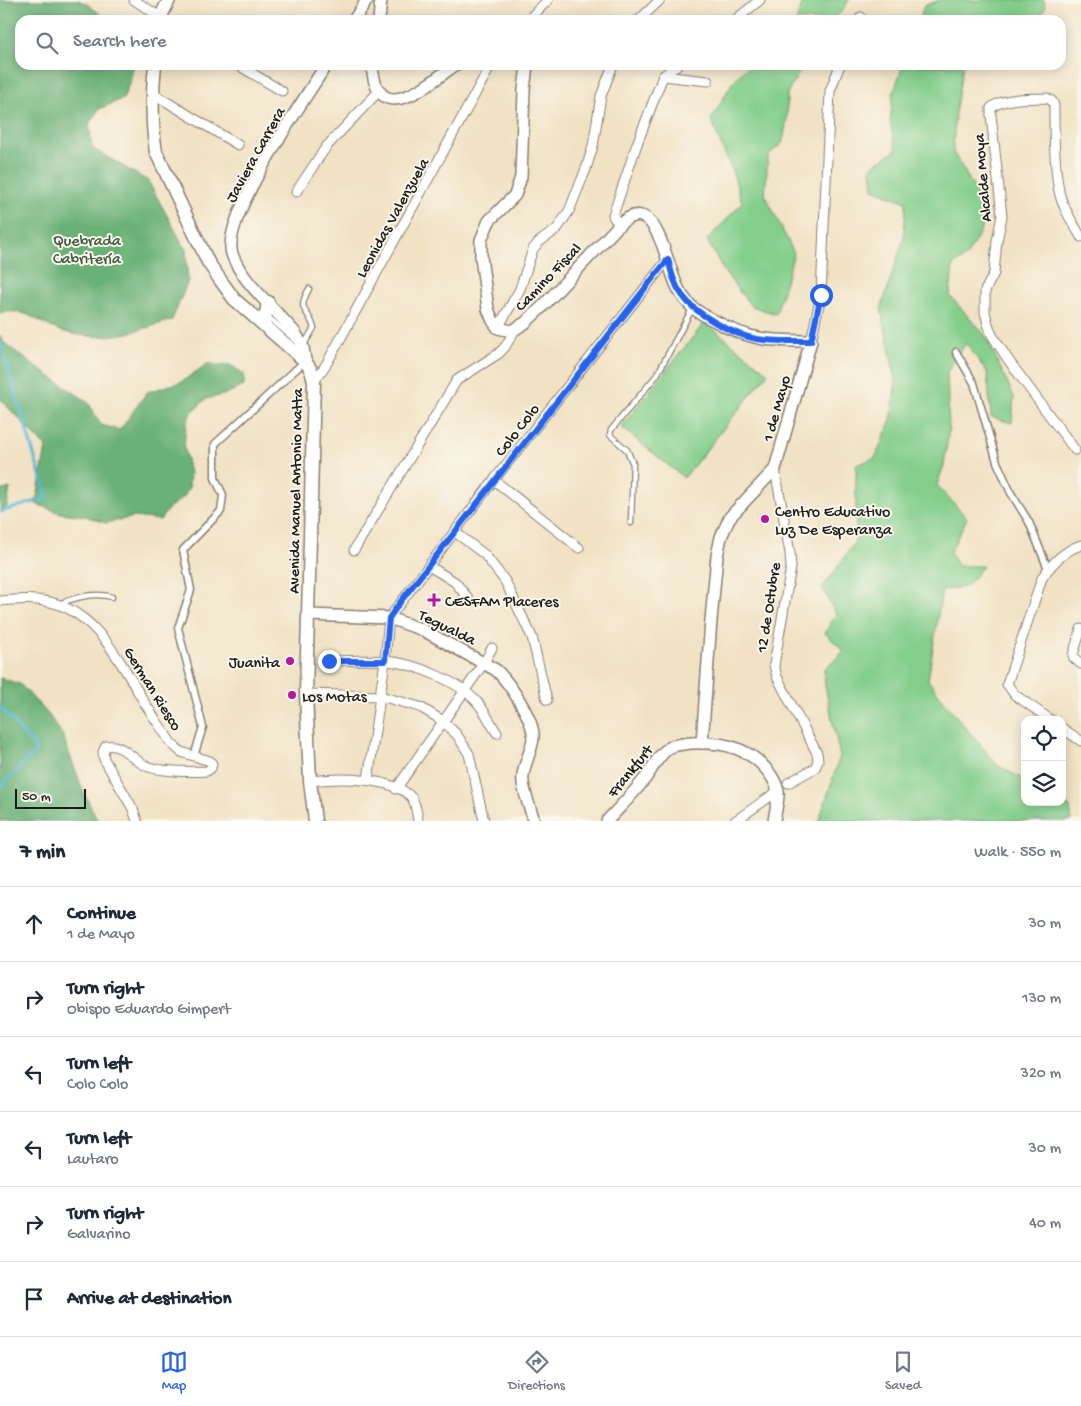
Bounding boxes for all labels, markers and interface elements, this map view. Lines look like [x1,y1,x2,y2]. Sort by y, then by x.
search box [15,15,1066,70]
icon: search [33,29,61,57]
text: Search here [73,31,167,54]
street label: Javiera Carrera [223,104,292,207]
street label: Alcalde Moya [971,132,998,223]
street label: Leonidas Valenzuela [353,155,435,282]
park label: Quebrada Cabritería [53,233,122,270]
street label: Camino Fiscal [512,240,587,316]
route start [810,284,833,307]
street label: 1 de Mayo [760,374,797,445]
street label: Avenida Manuel Antonio Matta [286,387,309,594]
street label: Colo Colo [492,401,545,461]
place label: Centro Educativo Luz De Esperanza [775,504,893,541]
marker: Centro Educativo Luz De Esperanza [759,513,771,525]
street label: 12 de Octubre [754,560,787,655]
marker: CESFAM Placeres [427,593,441,607]
place label: CESFAM Placeres [445,594,559,613]
street label: Tegualda [414,607,479,652]
street label: German Riesco [118,644,184,735]
route end [318,650,341,673]
place label: Juanita [229,655,281,674]
marker: Juanita [284,655,296,667]
marker: Los Motas [286,689,298,701]
place label: Los Motas [302,689,368,708]
map controls [1021,716,1066,806]
button: locate [1021,716,1066,761]
street label: Frankfurt [604,741,660,803]
button: layers [1021,761,1066,806]
scale bar [15,786,86,809]
text: 50 m [22,789,51,806]
text: 7 min [20,841,65,866]
text: Walk · 550 m [974,844,1061,863]
text: Continue [67,903,136,926]
icon: ahead [20,910,48,938]
text: 30 m [1028,915,1061,934]
text: 1 de Mayo [67,926,135,945]
text: Turn right [67,978,143,1001]
icon: right [20,985,48,1013]
text: 130 m [1022,990,1061,1009]
text: Obispo Eduardo Gimpert [67,1001,231,1020]
text: Turn left [67,1053,131,1076]
icon: left [20,1060,48,1088]
text: 320 m [1021,1065,1061,1084]
text: Colo Colo [67,1076,128,1095]
text: Turn left [67,1128,131,1151]
icon: left [20,1135,48,1163]
text: 30 m [1028,1140,1061,1159]
text: Lautaro [67,1151,119,1170]
text: Turn right [67,1203,143,1226]
icon: right [20,1210,48,1238]
text: 40 m [1029,1215,1061,1234]
text: Galvarino [67,1226,130,1245]
icon: arrive [20,1285,48,1313]
text: Arrive at destination [67,1288,231,1311]
tab: Map [160,1348,188,1395]
tab: Directions [508,1348,565,1395]
tab: Saved [885,1348,921,1395]

